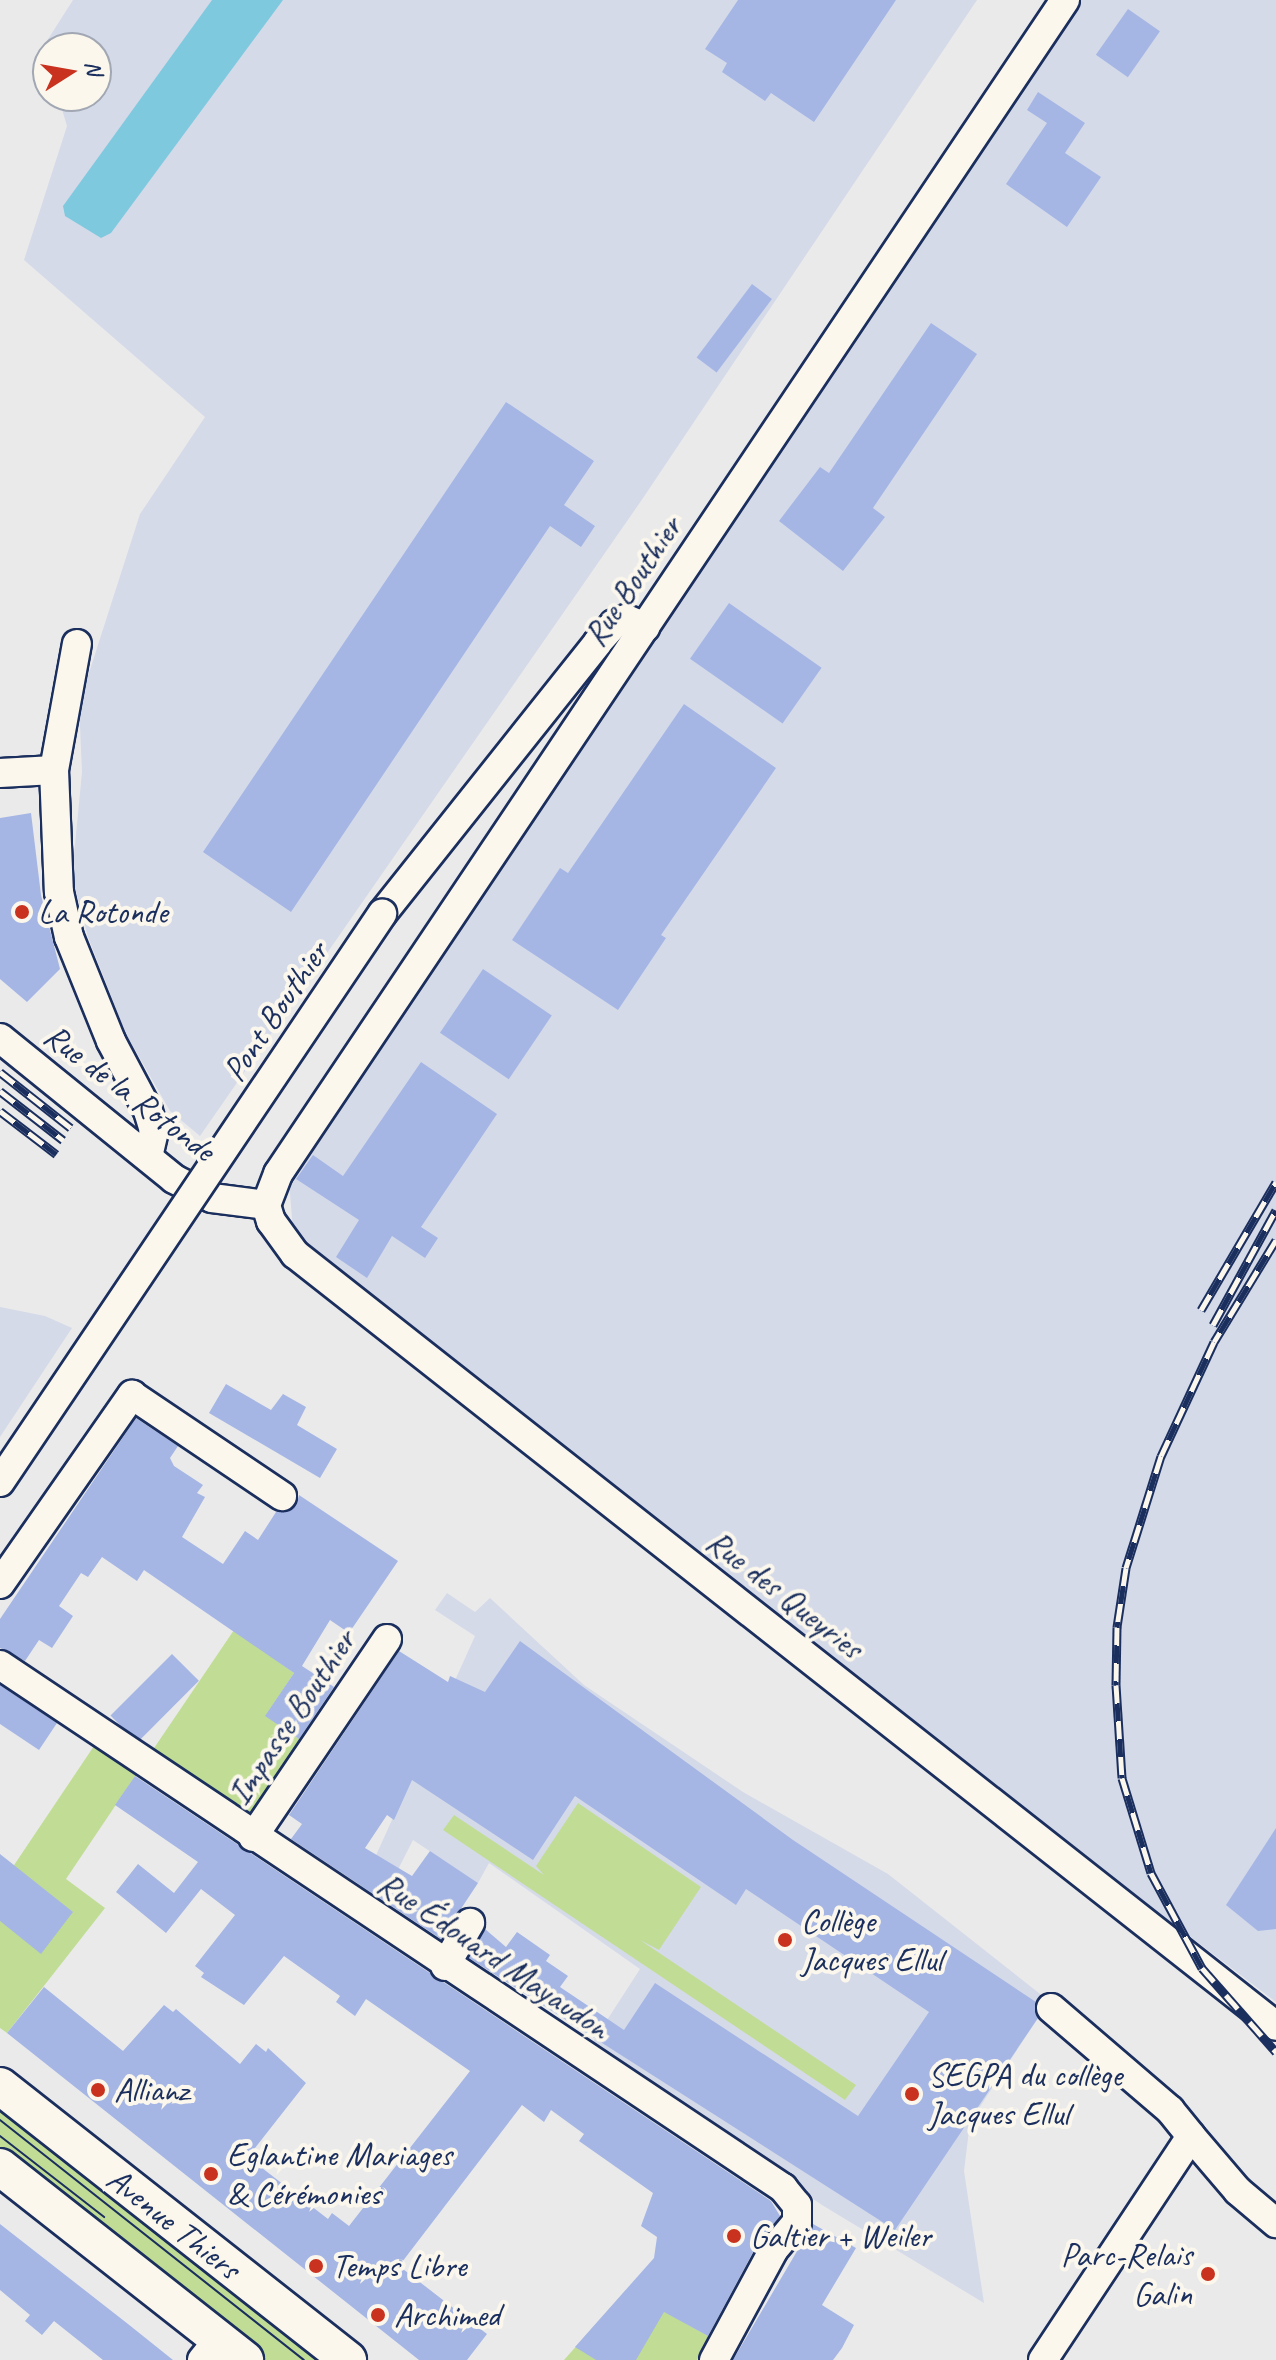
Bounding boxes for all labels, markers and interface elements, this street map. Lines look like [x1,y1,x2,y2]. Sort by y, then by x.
north arrow [32,32,112,112]
text: N [79,58,109,77]
street label: Rue Bouthier [574,508,690,654]
place label: La Rotonde [38,892,168,932]
marker: La Rotonde [13,903,31,921]
street label: Pont Bouthier [213,933,337,1089]
street label: Rue de la Rotonde [36,1014,224,1170]
street label: Rue des Queyries [699,1520,871,1668]
street label: Impasse Bouthier [218,1622,364,1812]
street label: Rue Édouard Mayaudon [370,1862,618,2048]
place label: Collège Jacques Ellul [801,1900,942,1980]
marker: Collège Jacques Ellul [776,1931,794,1949]
place label: SEGPA du collège Jacques Ellul [928,2054,1122,2134]
place label: Allianz [114,2070,189,2110]
marker: Allianz [89,2081,107,2099]
marker: SEGPA du collège Jacques Ellul [903,2085,921,2103]
place label: Eglantine Mariages & Cérémonies [227,2134,452,2214]
street label: Avenue Thiers [99,2158,249,2288]
marker: Eglantine Mariages & Cérémonies [202,2165,220,2183]
place label: Galtier + Weiler [750,2216,931,2256]
marker: Galtier + Weiler [725,2227,743,2245]
place label: Parc-Relais Galin [1061,2234,1192,2314]
place label: Temps Libre [332,2246,467,2286]
marker: Temps Libre [307,2257,325,2275]
marker: Parc-Relais Galin [1199,2265,1217,2283]
place label: Archimed [394,2295,500,2335]
marker: Archimed [369,2306,387,2324]

